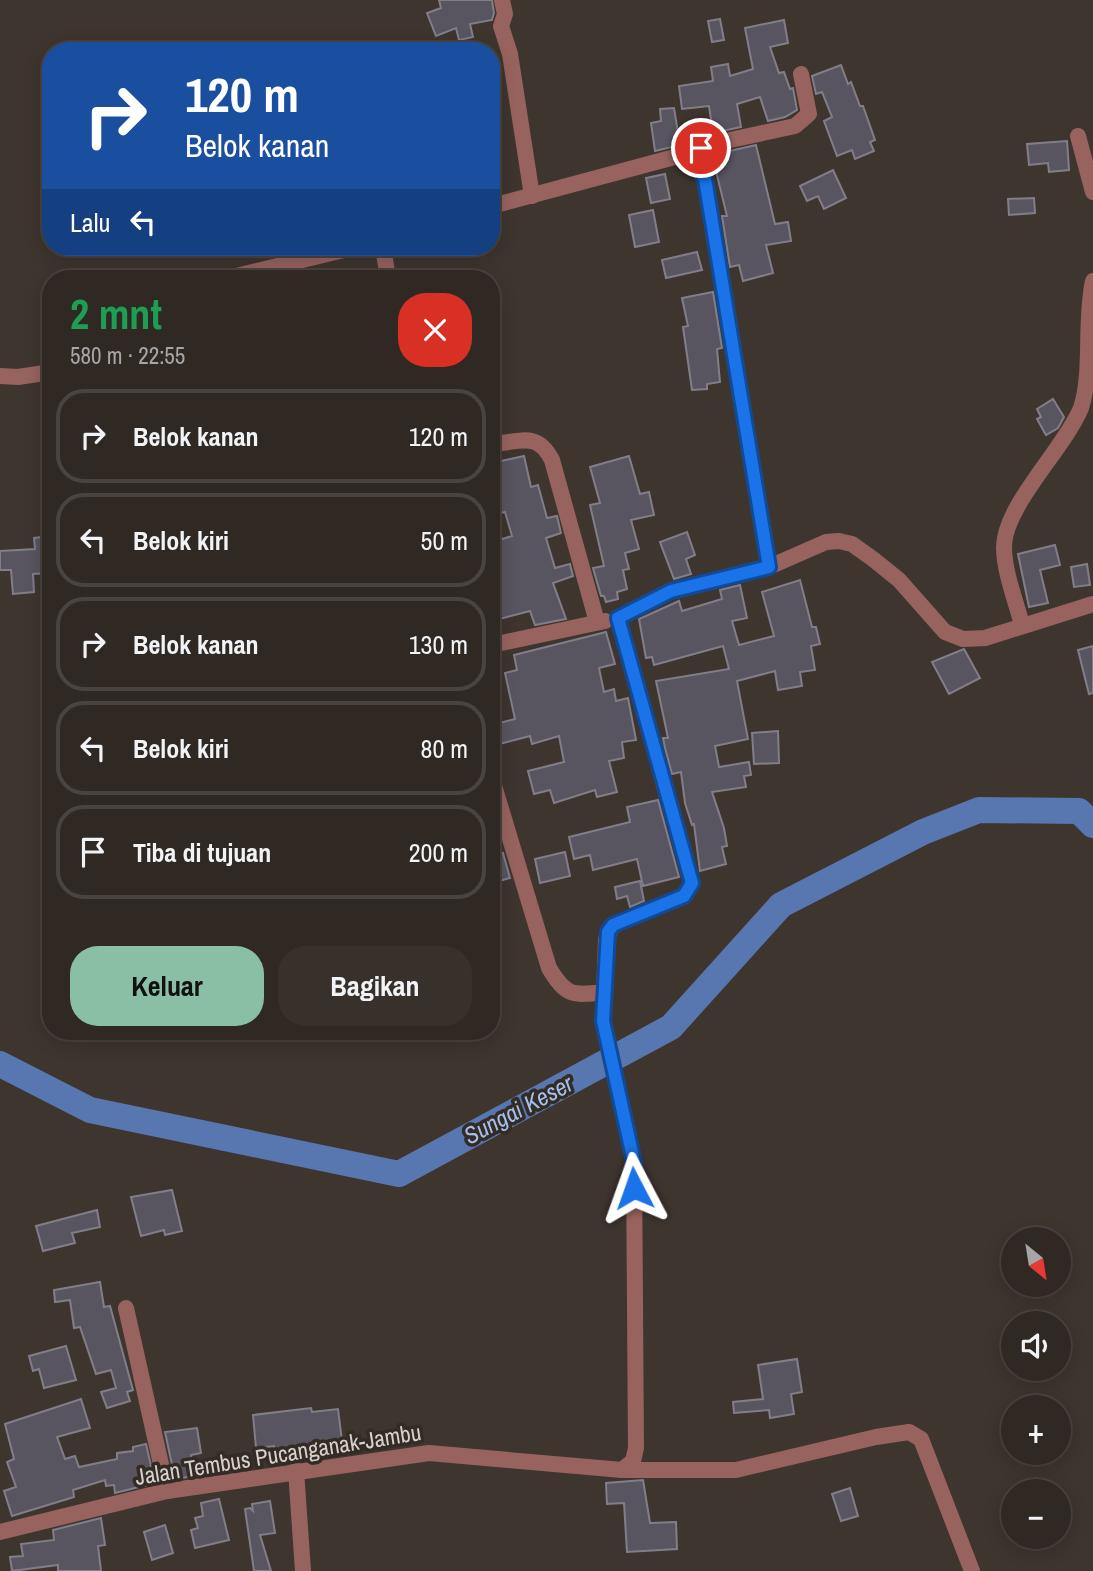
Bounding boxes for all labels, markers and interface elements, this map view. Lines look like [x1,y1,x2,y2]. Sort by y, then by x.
text: 120 m [185,61,299,127]
icon: right [70,70,161,161]
pin [671,118,731,178]
text: Belok kanan [185,124,329,167]
icon: arrive [682,129,720,167]
icon: left [124,203,162,241]
text: Lalu [70,205,110,240]
text: 2 mnt [70,286,162,342]
button: close [398,293,472,367]
text: 580 m · 22:55 [70,340,185,371]
icon: right [74,417,112,455]
text: Belok kanan [133,419,259,454]
text: 120 m [409,419,468,454]
icon: left [74,521,112,559]
text: Belok kiri [133,523,229,558]
text: 50 m [421,523,468,558]
icon: right [74,625,112,663]
text: Belok kanan [133,627,259,662]
text: 130 m [409,627,468,662]
icon: left [74,729,112,767]
text: Belok kiri [133,731,229,766]
text: 80 m [421,731,468,766]
icon: arrive [74,833,112,871]
text: Tiba di tujuan [133,835,271,870]
text: 200 m [409,835,468,870]
button: Keluar [70,946,264,1026]
button: Bagikan [278,946,472,1026]
water label: Sungai Keser [458,1066,579,1151]
position arrow [597,1151,671,1225]
north arrow [1001,1227,1071,1297]
map controls [1001,1227,1071,1549]
button: sound [1001,1311,1071,1381]
button: + [1001,1395,1071,1465]
street label: Jalan Tembus Pucanganak-Jambu [133,1416,423,1492]
button: − [1001,1479,1071,1549]

